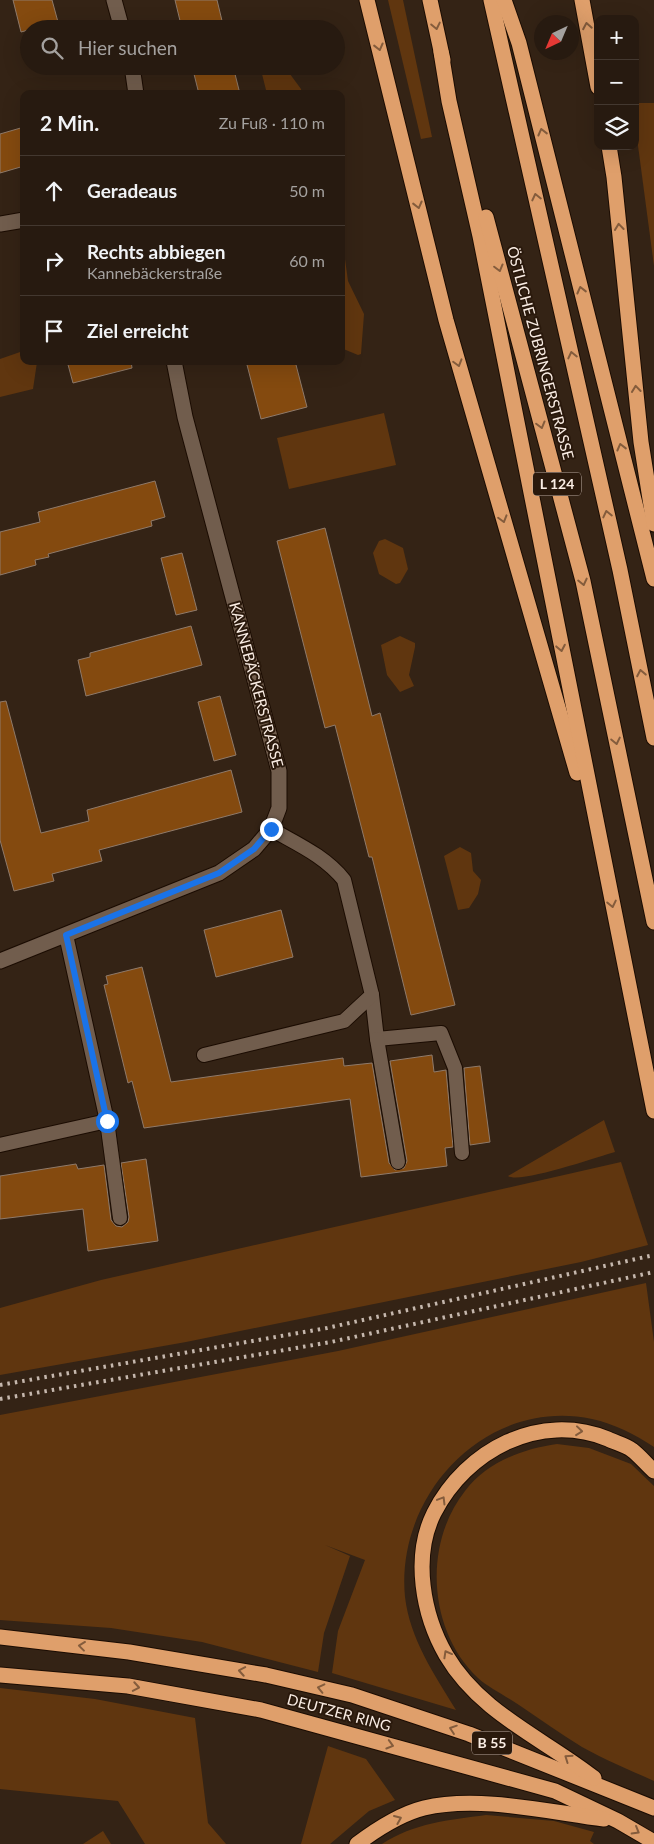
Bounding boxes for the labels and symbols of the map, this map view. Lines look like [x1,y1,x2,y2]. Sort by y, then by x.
north arrow [534,15,579,60]
one-way arrow [430,21,441,30]
one-way arrow [582,22,592,30]
one-way arrow [373,43,384,52]
one-way arrow [537,127,548,136]
one-way arrow [531,192,542,201]
one-way arrow [412,201,423,210]
one-way arrow [614,223,625,231]
street label: ÖSTLICHE ZUBRINGERSTRASSE [504,244,578,461]
one-way arrow [494,263,504,271]
one-way arrow [576,285,587,294]
one-way arrow [567,351,578,360]
one-way arrow [452,358,463,367]
one-way arrow [631,385,642,393]
one-way arrow [536,420,546,428]
one-way arrow [616,443,627,452]
road number: L 124 [533,472,581,496]
one-way arrow [603,509,613,518]
one-way arrow [497,514,507,522]
one-way arrow [577,577,588,586]
street label: KANNEBÄCKERSTRASSE [226,600,288,769]
one-way arrow [556,644,566,653]
one-way arrow [636,668,647,677]
one-way arrow [611,736,621,745]
route end [260,818,283,841]
one-way arrow [606,899,616,908]
route start [96,1110,119,1133]
one-way arrow [575,1425,583,1436]
one-way arrow [436,1496,446,1505]
one-way arrow [78,1641,86,1652]
one-way arrow [443,1650,453,1659]
one-way arrow [238,1666,247,1676]
one-way arrow [131,1682,140,1692]
one-way arrow [317,1683,326,1694]
street label: DEUTZER RING [285,1690,393,1735]
one-way arrow [449,1724,457,1734]
road number: B 55 [472,1732,512,1755]
one-way arrow [386,1739,394,1749]
one-way arrow [564,1755,574,1764]
one-way arrow [393,1814,402,1825]
one-way arrow [631,1825,640,1835]

